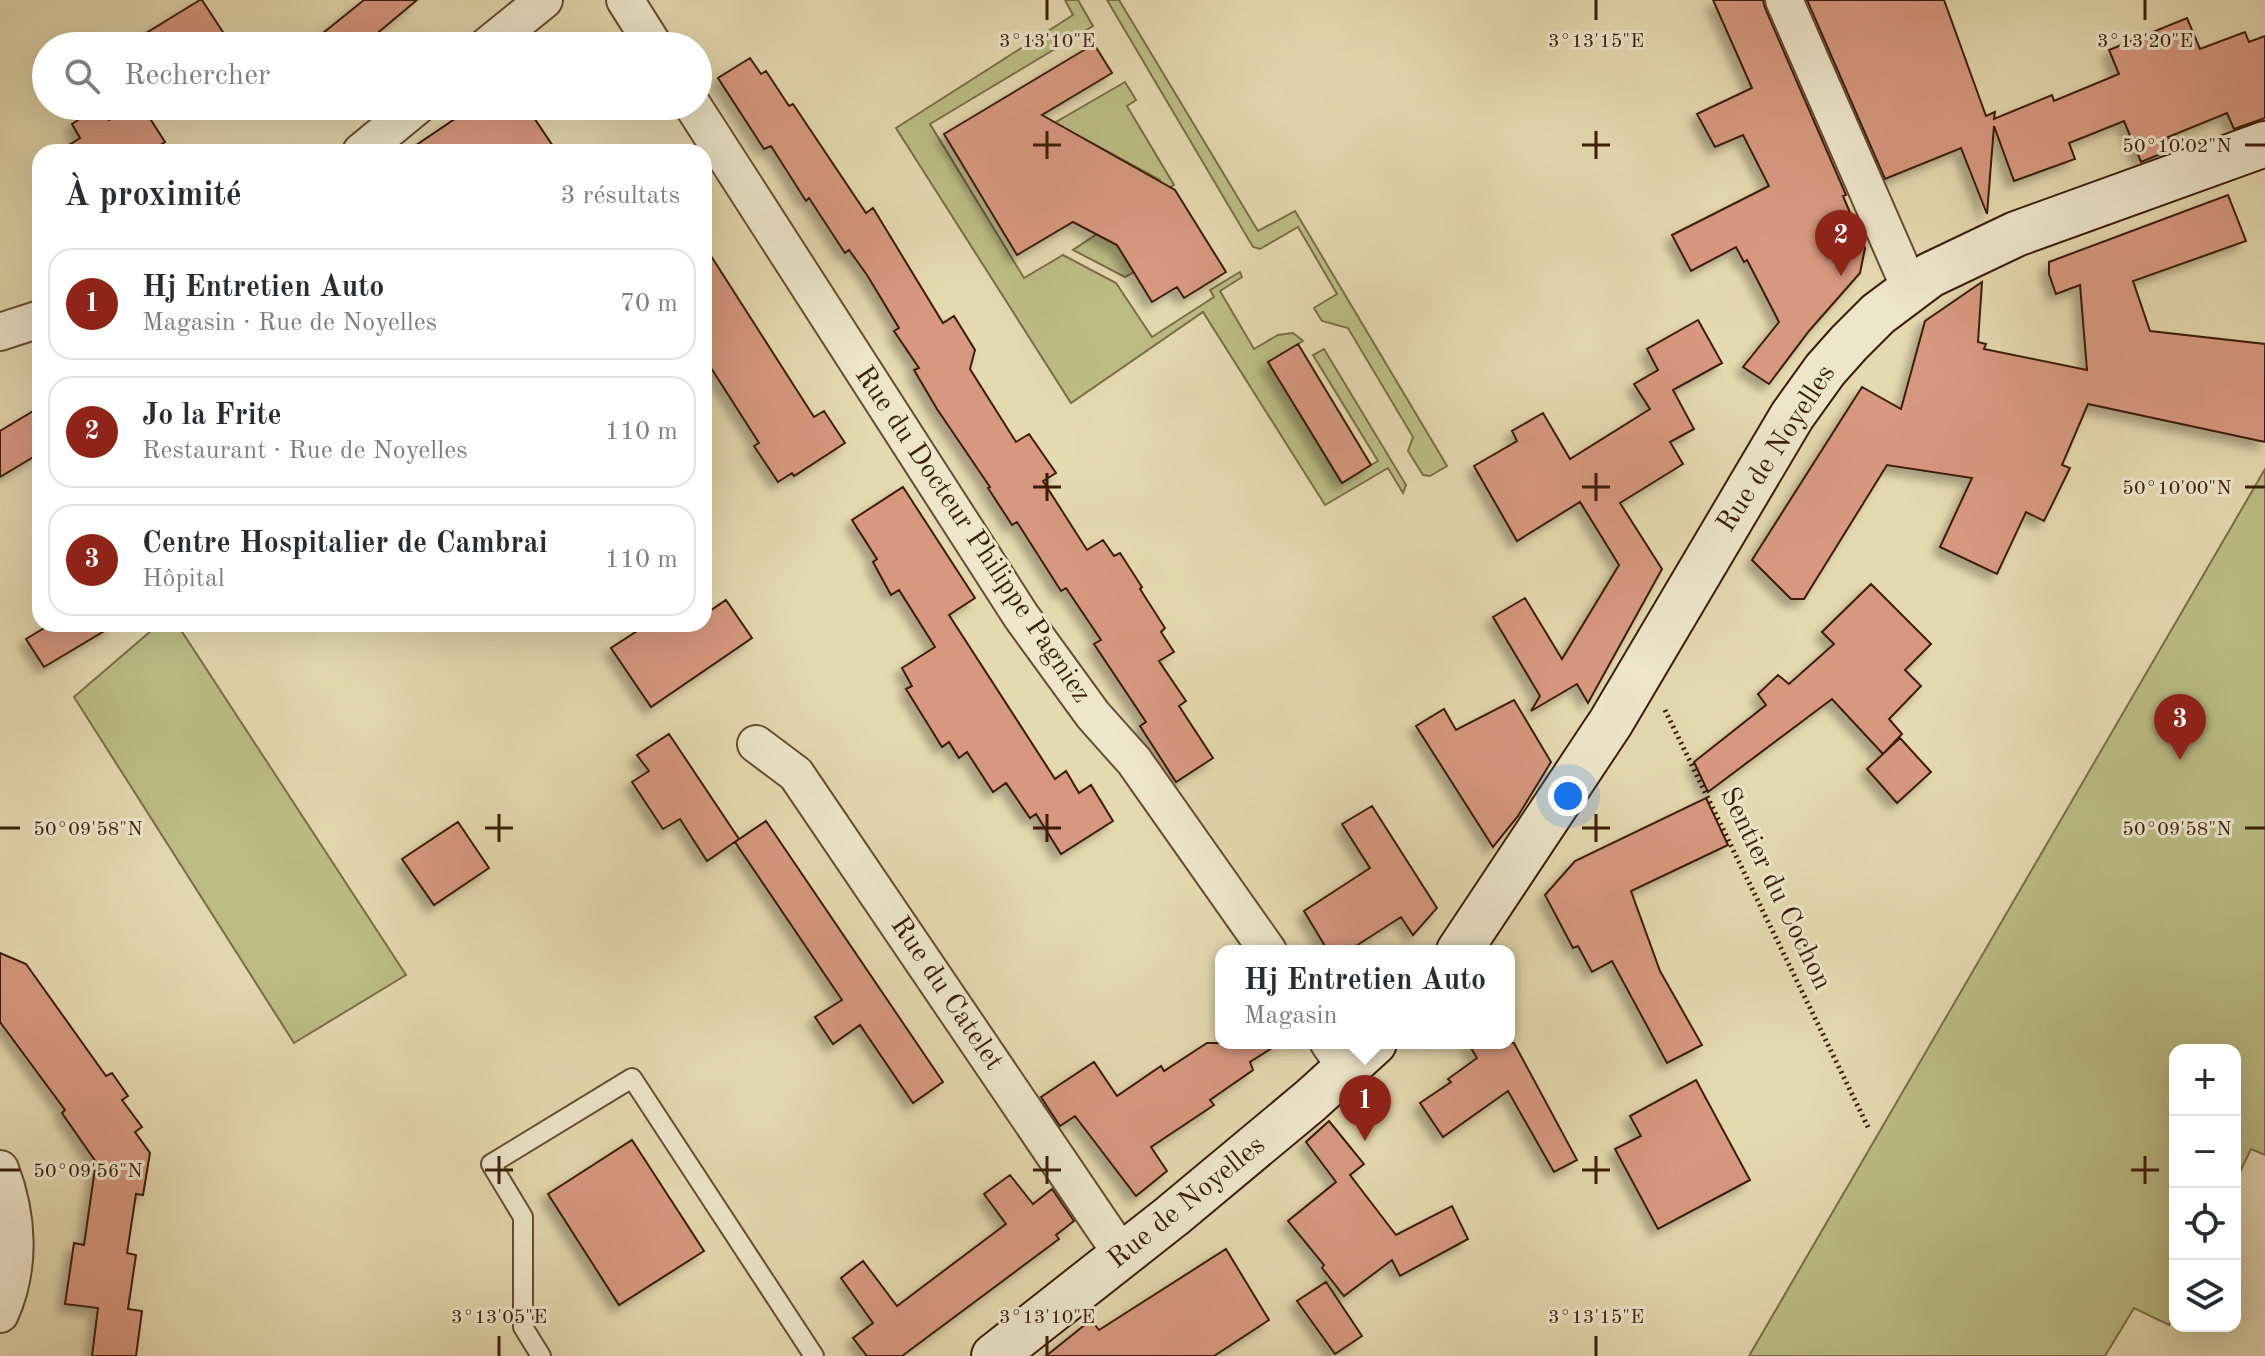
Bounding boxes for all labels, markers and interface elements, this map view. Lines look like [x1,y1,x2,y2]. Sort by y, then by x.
search box [32,32,712,120]
text: 3°13'10"E [999,32,1095,52]
text: 3°13'15"E [1548,32,1644,52]
text: 3°13'20"E [2097,32,2193,52]
icon: search [60,54,104,98]
text: Rechercher [124,61,270,91]
text: 50°10'02"N [2122,137,2232,157]
text: À proximité [64,179,242,213]
text: 3 résultats [561,183,680,209]
pin: 2 [1815,210,1867,276]
text: Hj Entretien Auto [142,273,384,303]
text: 1 [84,291,100,317]
text: 70 m [620,291,678,317]
text: Magasin · Rue de Noyelles [142,310,437,336]
street label: Rue de Noyelles [1713,360,1841,538]
street label: Rue du Docteur Philippe Pagniez [849,362,1095,708]
text: Jo la Frite [142,401,282,431]
text: 2 [84,419,100,445]
text: 110 m [605,419,678,445]
text: Restaurant · Rue de Noyelles [142,438,467,464]
text: 50°10'00"N [2122,479,2232,499]
text: Centre Hospitalier de Cambrai [142,529,548,559]
text: 3 [84,547,100,573]
text: 110 m [605,547,678,573]
text: Hôpital [142,566,225,592]
pin: 3 [2154,694,2206,760]
your location [1548,776,1588,816]
street label: Sentier du Cochon [1714,783,1836,995]
text: 50°09'58"N [33,820,143,840]
text: 50°09'58"N [2122,820,2232,840]
street label: Rue du Catelet [884,912,1008,1076]
popup [1215,945,1515,1049]
text: Hj Entretien Auto [1244,966,1486,996]
text: Magasin [1244,1003,1338,1029]
map controls [2169,1044,2241,1332]
button: + [2169,1044,2241,1116]
pin: 1 [1339,1075,1391,1141]
button: − [2169,1116,2241,1188]
street label: Rue de Noyelles [1103,1131,1271,1275]
text: 50°09'56"N [33,1162,143,1182]
button: locate [2169,1188,2241,1260]
button: layers [2169,1260,2241,1332]
text: 3°13'05"E [451,1308,547,1328]
text: 3°13'10"E [999,1308,1095,1328]
text: 3°13'15"E [1548,1308,1644,1328]

